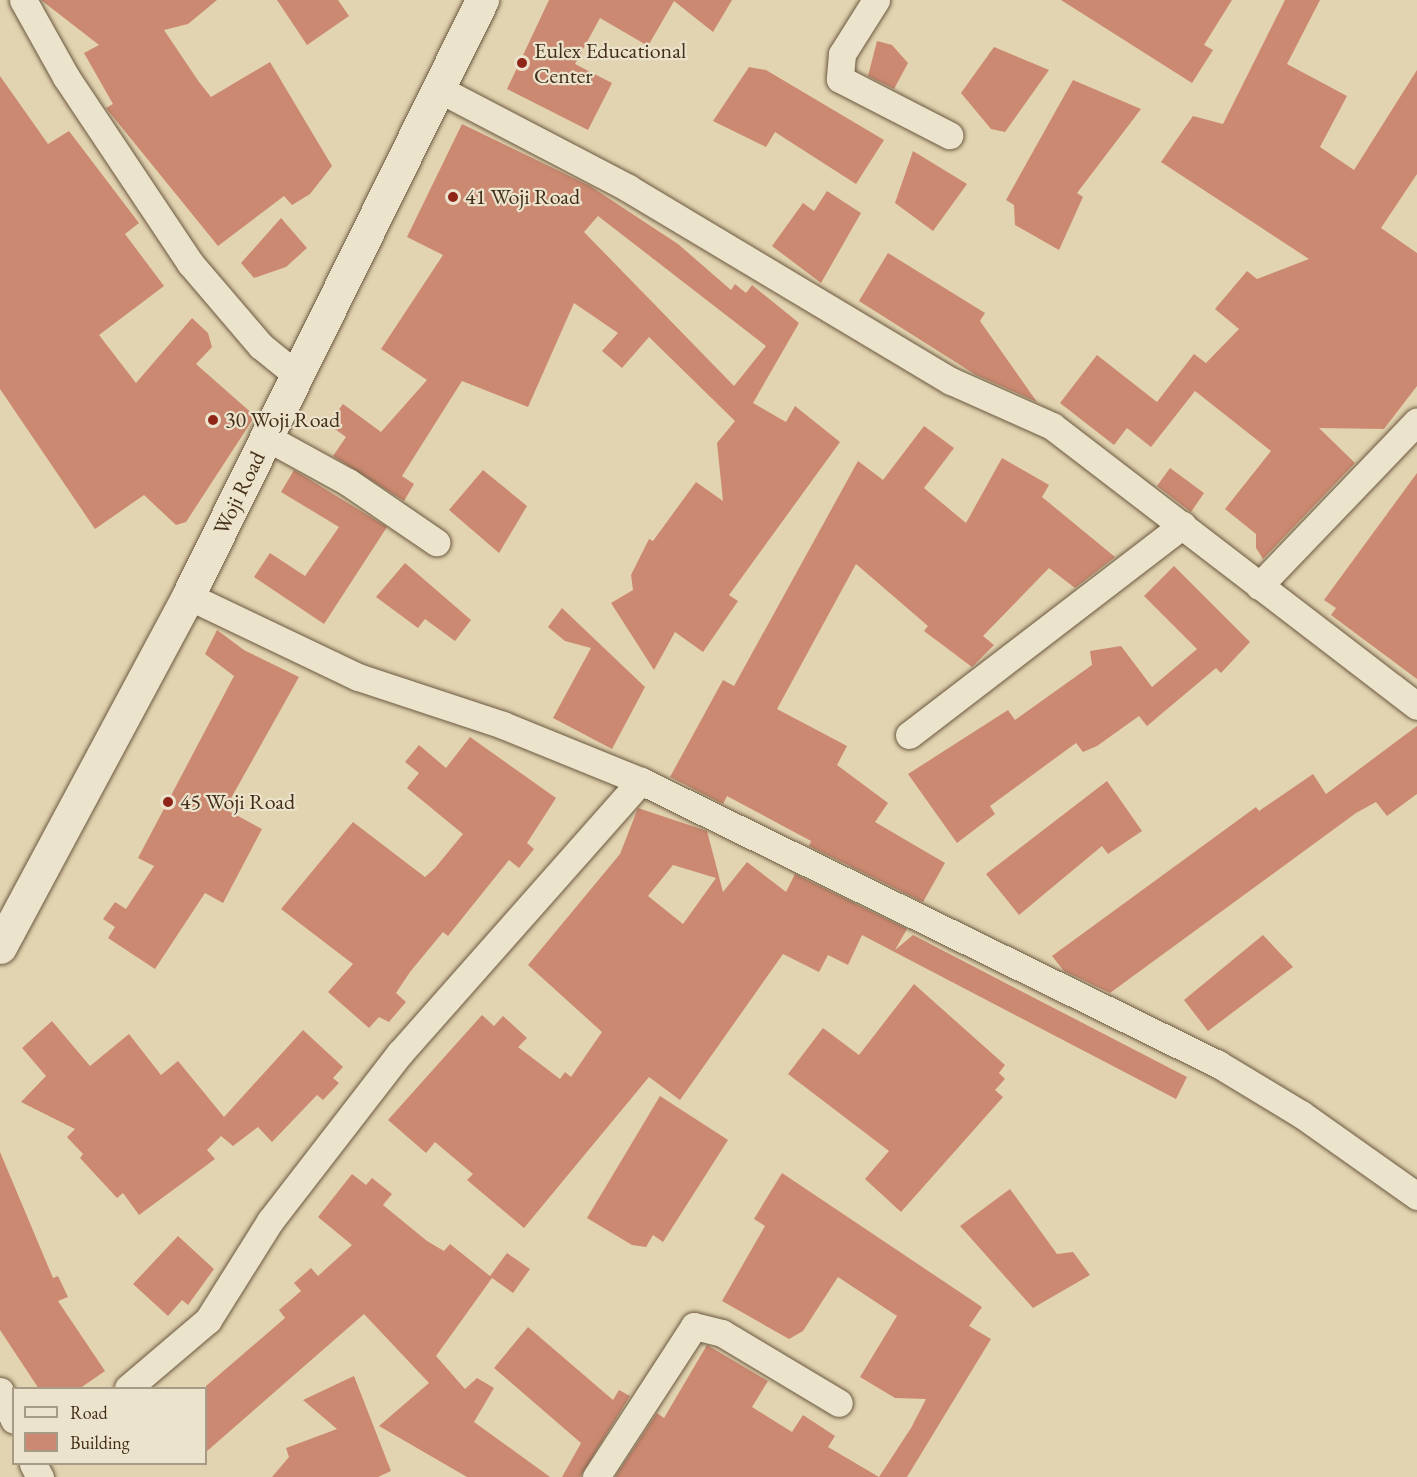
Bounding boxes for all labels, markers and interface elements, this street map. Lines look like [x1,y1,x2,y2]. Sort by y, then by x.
place label: Eulex Educational Center [534,37,686,88]
marker: Eulex Educational Center [515,56,529,70]
place label: 41 Woji Road [465,184,580,210]
marker: 41 Woji Road [446,190,460,204]
place label: 30 Woji Road [225,407,340,433]
marker: 30 Woji Road [206,413,220,427]
street label: Woji Road [207,447,271,539]
place label: 45 Woji Road [180,789,295,815]
marker: 45 Woji Road [161,795,175,809]
legend [12,1387,207,1465]
text: Road [70,1401,108,1424]
text: Building [70,1431,130,1454]

